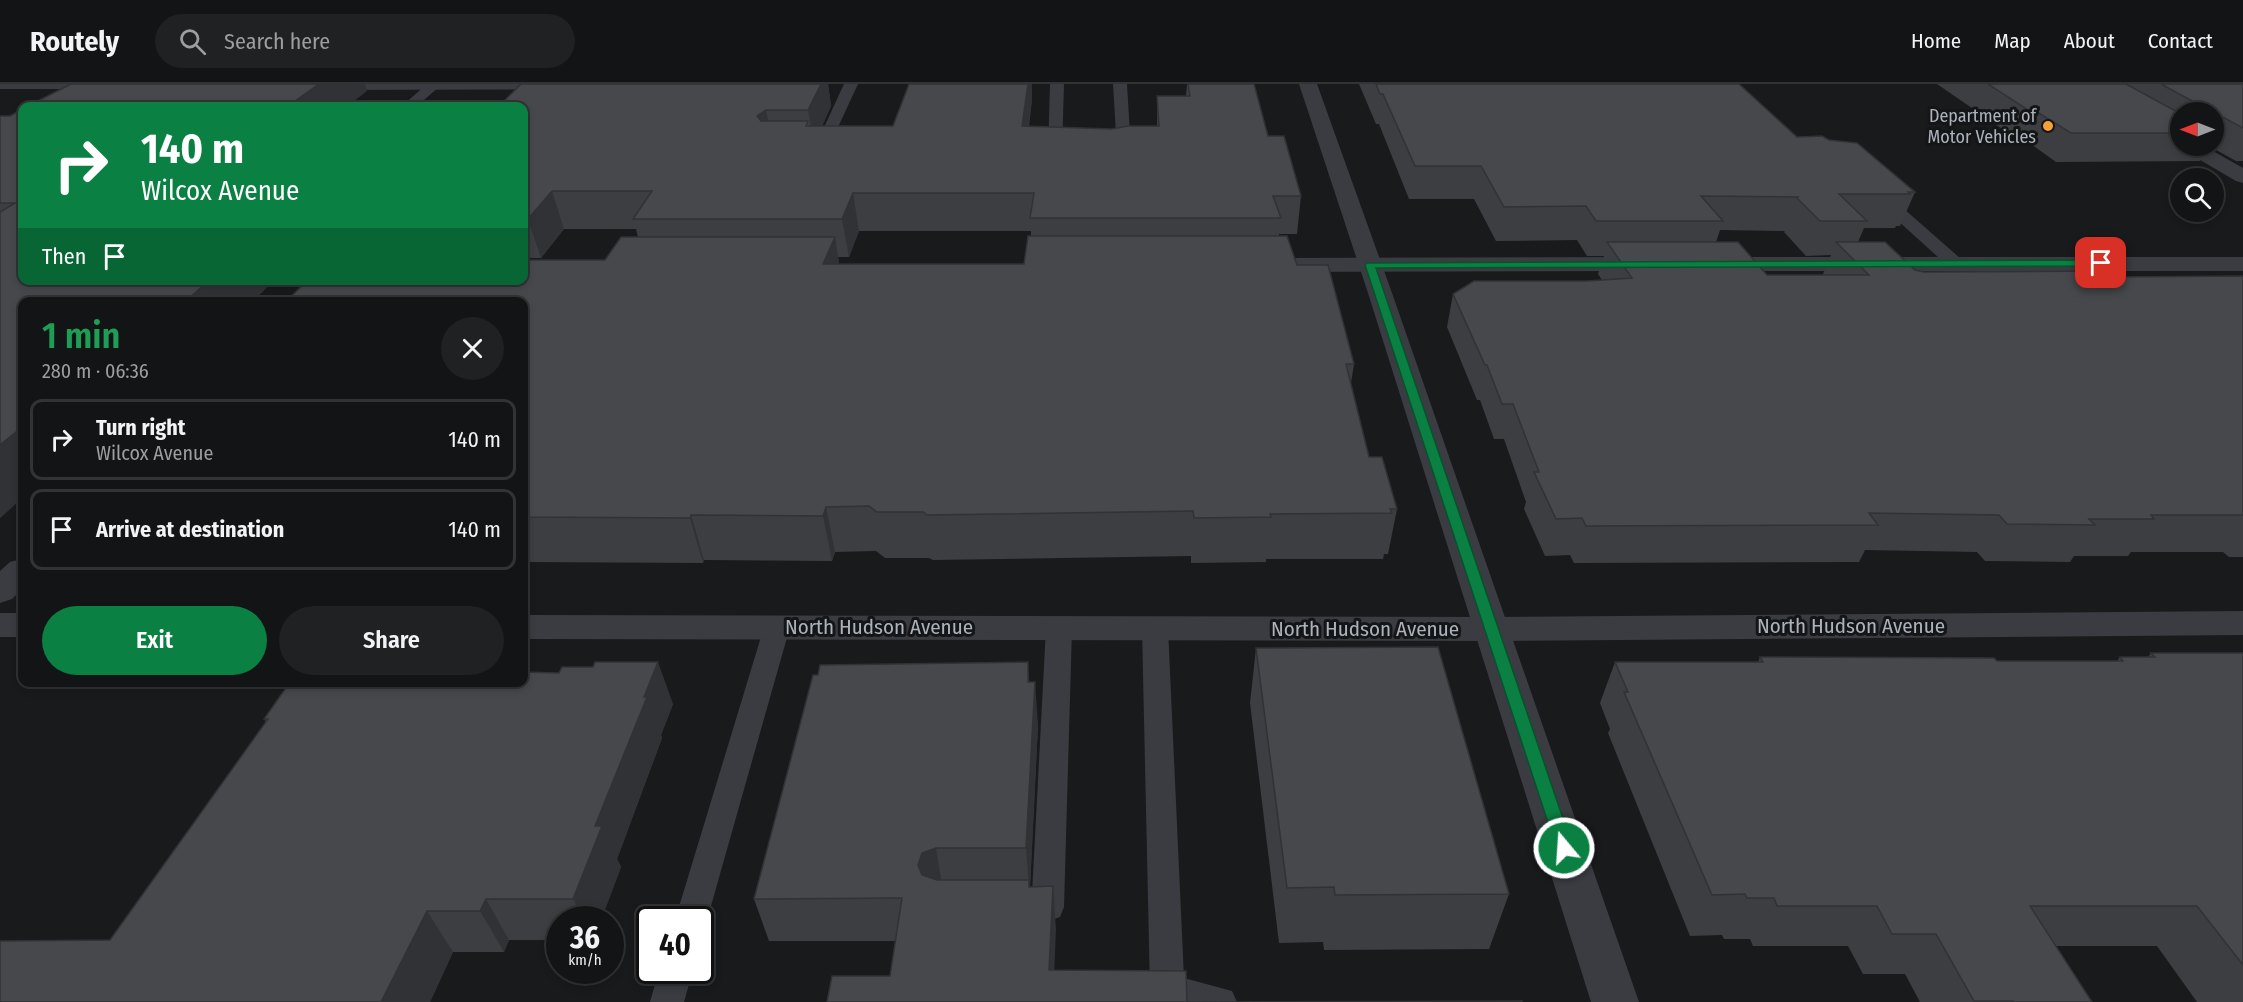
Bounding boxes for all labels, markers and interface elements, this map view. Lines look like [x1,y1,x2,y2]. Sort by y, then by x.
search box [155,14,575,68]
text: Routely [30,25,119,58]
icon: search [176,25,209,58]
text: Search here [224,28,330,55]
text: Home [1911,28,1961,54]
text: Map [1994,28,2031,54]
text: About [2064,28,2115,54]
text: Contact [2148,28,2213,54]
north arrow [2170,102,2224,156]
map controls [2170,102,2224,222]
place label: Department of Motor Vehicles [1928,105,2037,148]
marker: Department of Motor Vehicles [2041,119,2055,133]
text: 140 m [141,124,244,174]
icon: right [42,126,120,204]
button: search [2170,168,2224,222]
text: Wilcox Avenue [141,175,299,207]
pin [2075,237,2126,288]
icon: arrive [98,240,131,273]
text: Then [42,243,86,270]
icon: arrive [2084,246,2117,279]
text: 1 min [42,314,120,358]
button: close [441,317,504,380]
text: 280 m · 06:36 [42,359,149,383]
text: Turn right [96,414,185,441]
icon: right [45,423,78,456]
text: 140 m [448,426,501,453]
text: Wilcox Avenue [96,441,213,465]
icon: arrive [45,513,78,546]
text: Arrive at destination [96,516,284,543]
text: 140 m [448,516,501,543]
button: Exit [42,606,267,675]
button: Share [279,606,504,675]
street label: North Hudson Avenue [1757,613,1945,639]
street label: North Hudson Avenue [785,614,973,640]
street label: North Hudson Avenue [1271,616,1459,642]
position arrow [1532,816,1596,880]
speed limit sign: 40 [636,906,714,984]
text: 36 [570,920,600,956]
text: km/h [568,951,602,969]

